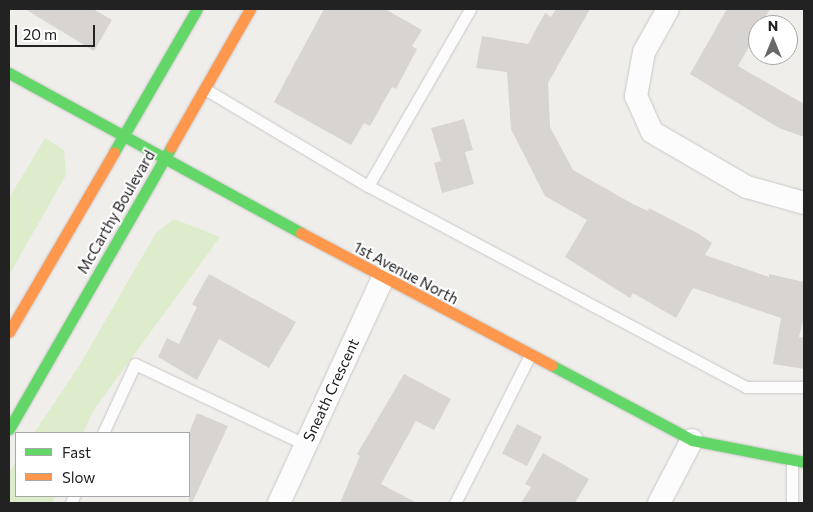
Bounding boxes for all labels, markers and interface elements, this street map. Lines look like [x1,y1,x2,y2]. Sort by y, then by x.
scale bar [18,15,98,47]
north arrow [748,15,798,65]
text: N [768,17,778,34]
text: 20 m [23,25,57,43]
street label: McCarthy Boulevard [73,147,159,277]
street label: 1st Avenue North [351,238,461,308]
street label: Sneath Crescent [299,336,363,444]
legend [15,432,190,497]
text: Fast [62,443,91,461]
text: Slow [62,468,95,486]

